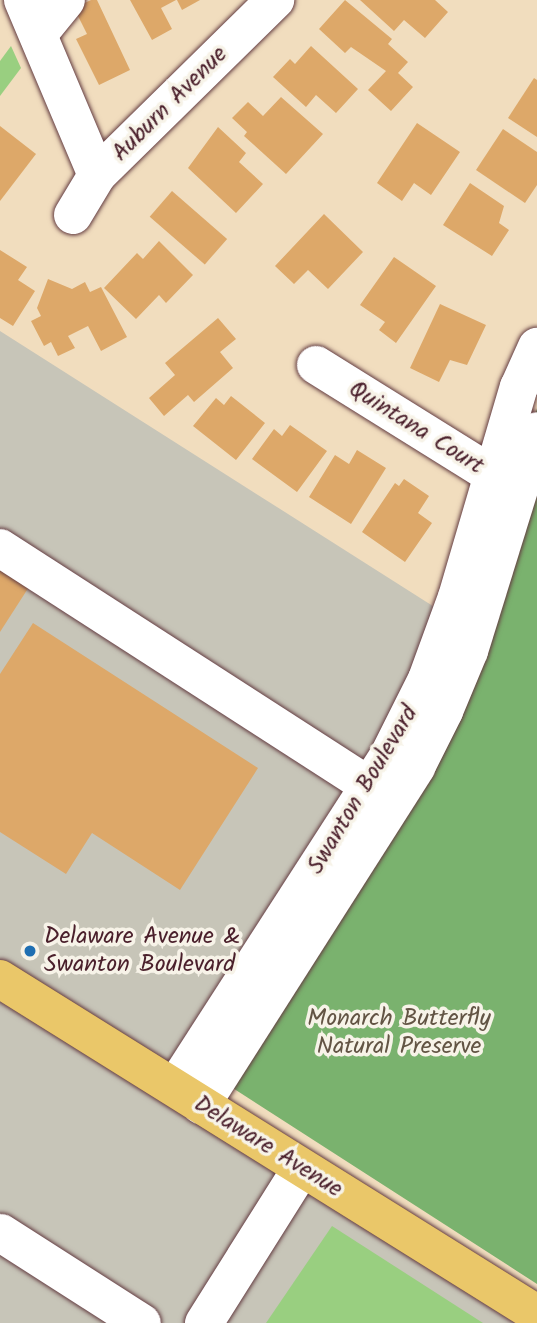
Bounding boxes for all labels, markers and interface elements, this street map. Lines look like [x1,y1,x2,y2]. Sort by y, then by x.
street label: Auburn Avenue [106,40,234,168]
street label: Quintana Court [343,375,489,481]
street label: Swanton Boulevard [301,701,425,879]
place label: Delaware Avenue & Swanton Boulevard [44,923,240,979]
marker: Delaware Avenue & Swanton Boulevard [22,943,38,959]
park label: Monarch Butterfly Natural Preserve [307,1005,491,1061]
street label: Delaware Avenue [188,1090,348,1204]

